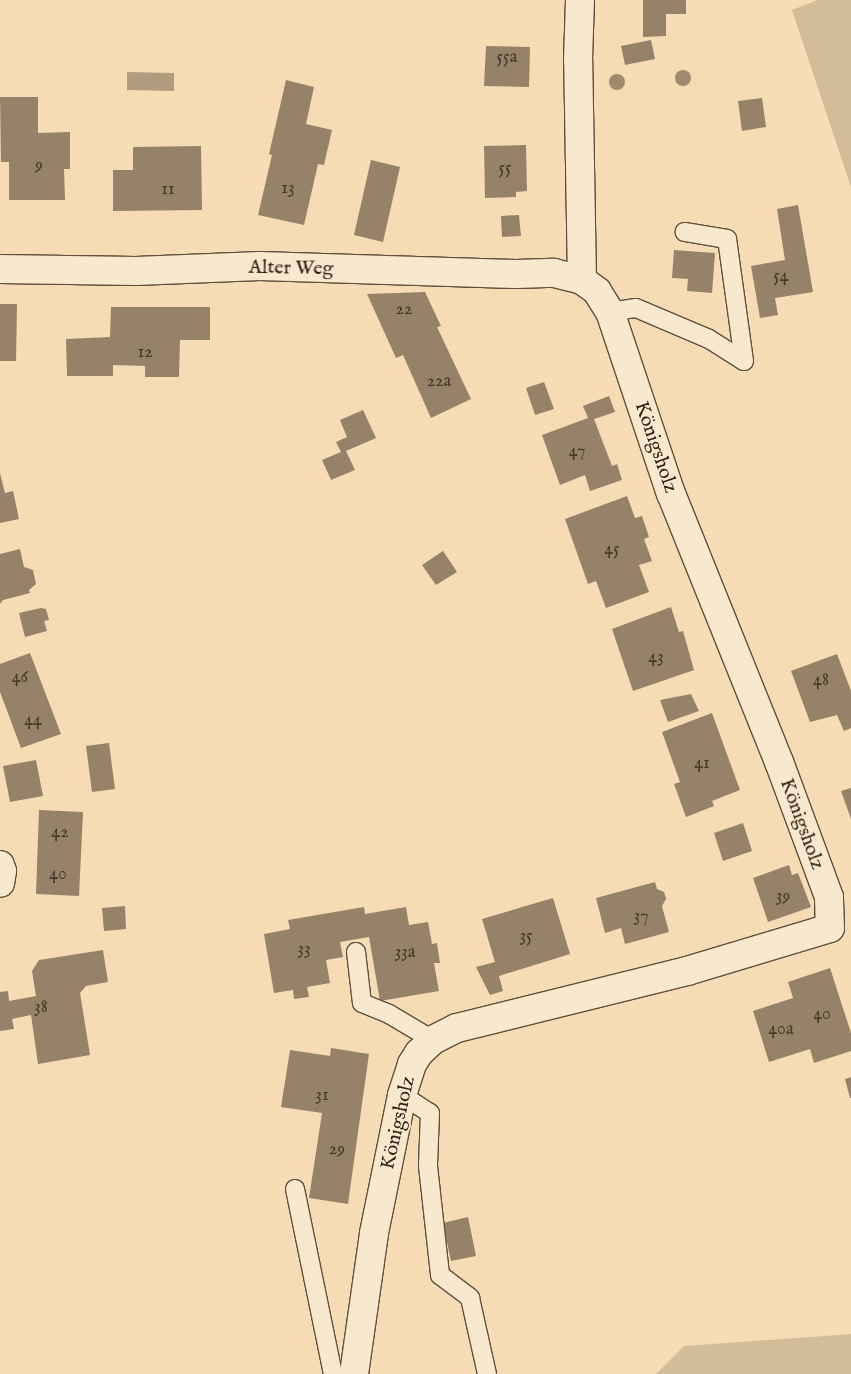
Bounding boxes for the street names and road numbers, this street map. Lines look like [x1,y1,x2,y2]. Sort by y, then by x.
street label: Alter Weg [248,255,334,281]
street label: Königsholz [629,398,683,496]
street label: Königsholz [774,775,830,873]
street label: Königsholz [376,1074,420,1172]

